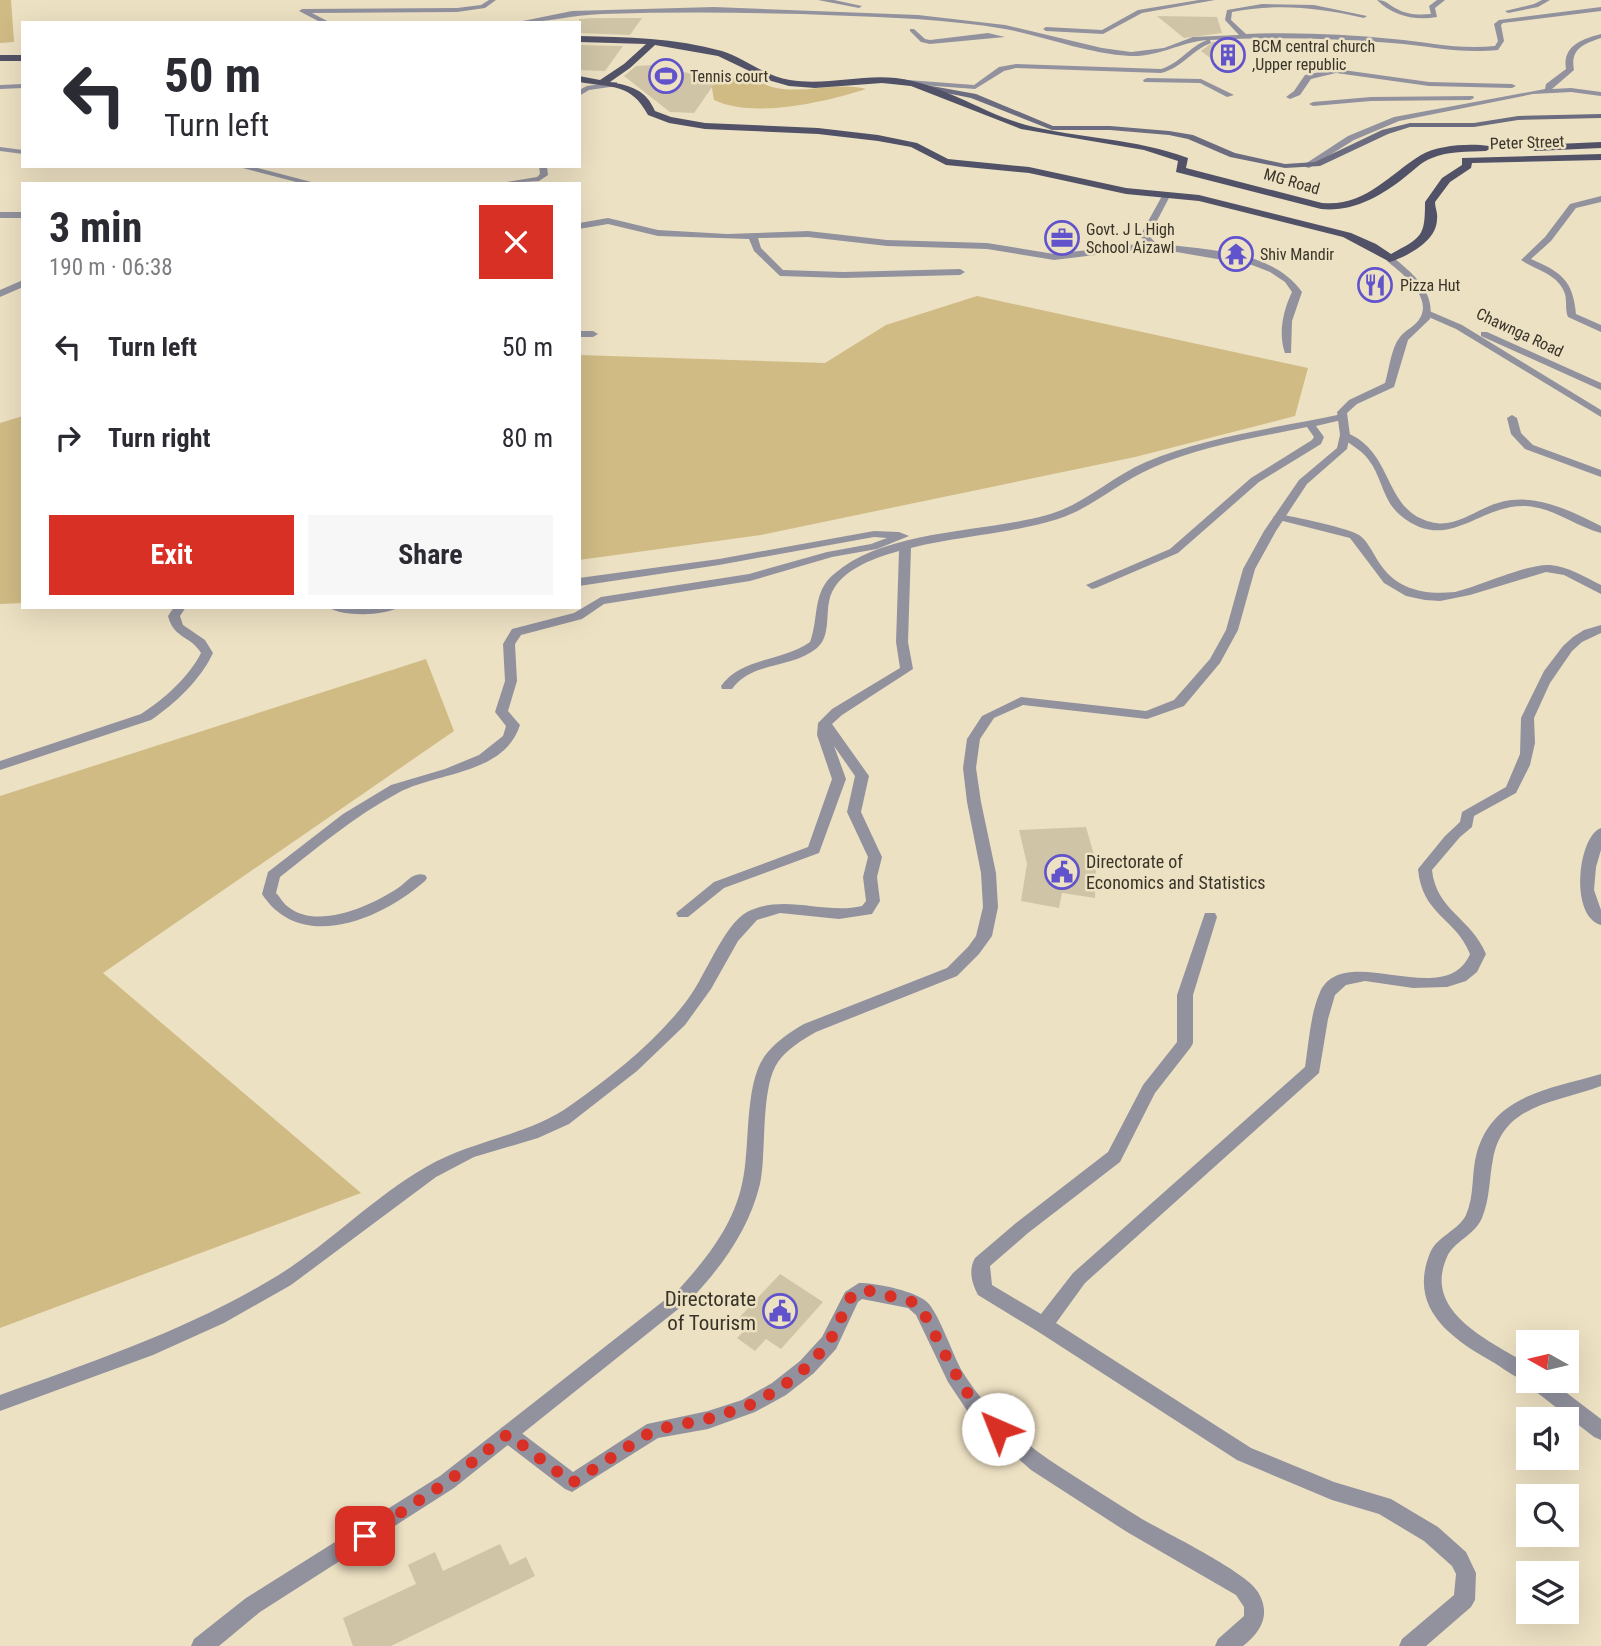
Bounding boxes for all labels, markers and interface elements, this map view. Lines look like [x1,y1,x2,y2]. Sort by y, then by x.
building icon: BCM central church ,Upper republic [1209,36,1247,74]
place label: BCM central church ,Upper republic [1252,37,1375,74]
text: 50 m [164,47,261,104]
icon: left [49,49,140,140]
sports icon: Tennis court [647,57,685,95]
place label: Tennis court [690,67,769,86]
text: Turn left [164,106,269,144]
street label: Peter Street [1489,132,1565,153]
street label: MG Road [1262,164,1322,199]
text: 3 min [49,203,142,252]
button: close [479,205,553,279]
office icon: Govt. J L High School Aizawl [1043,219,1081,257]
place label: Govt. J L High School Aizawl [1086,220,1175,257]
temple icon: Shiv Mandir [1217,235,1255,273]
place label: Shiv Mandir [1260,245,1334,264]
text: 190 m · 06:38 [49,254,173,281]
restaurant icon: Pizza Hut [1356,266,1394,304]
place label: Pizza Hut [1400,276,1461,295]
street label: Chawnga Road [1473,304,1566,361]
icon: left [49,328,87,366]
text: Turn left [108,332,197,362]
text: 50 m [502,332,553,362]
icon: right [49,419,87,457]
text: Turn right [108,423,210,453]
text: 80 m [502,423,553,453]
button: Exit [49,515,294,595]
button: Share [308,515,553,595]
place label: Directorate of Economics and Statistics [1086,851,1266,893]
public building icon: Directorate of Economics and Statistics [1043,853,1081,891]
place label: Directorate of Tourism [665,1287,756,1335]
public building icon: Directorate of Tourism [761,1292,799,1330]
north arrow [1516,1330,1578,1393]
map controls [1516,1330,1579,1624]
position arrow [961,1392,1035,1466]
button: sound [1516,1407,1579,1470]
button: search [1516,1484,1579,1547]
pin [335,1506,395,1566]
icon: arrive [346,1517,384,1555]
button: layers [1516,1561,1579,1624]

